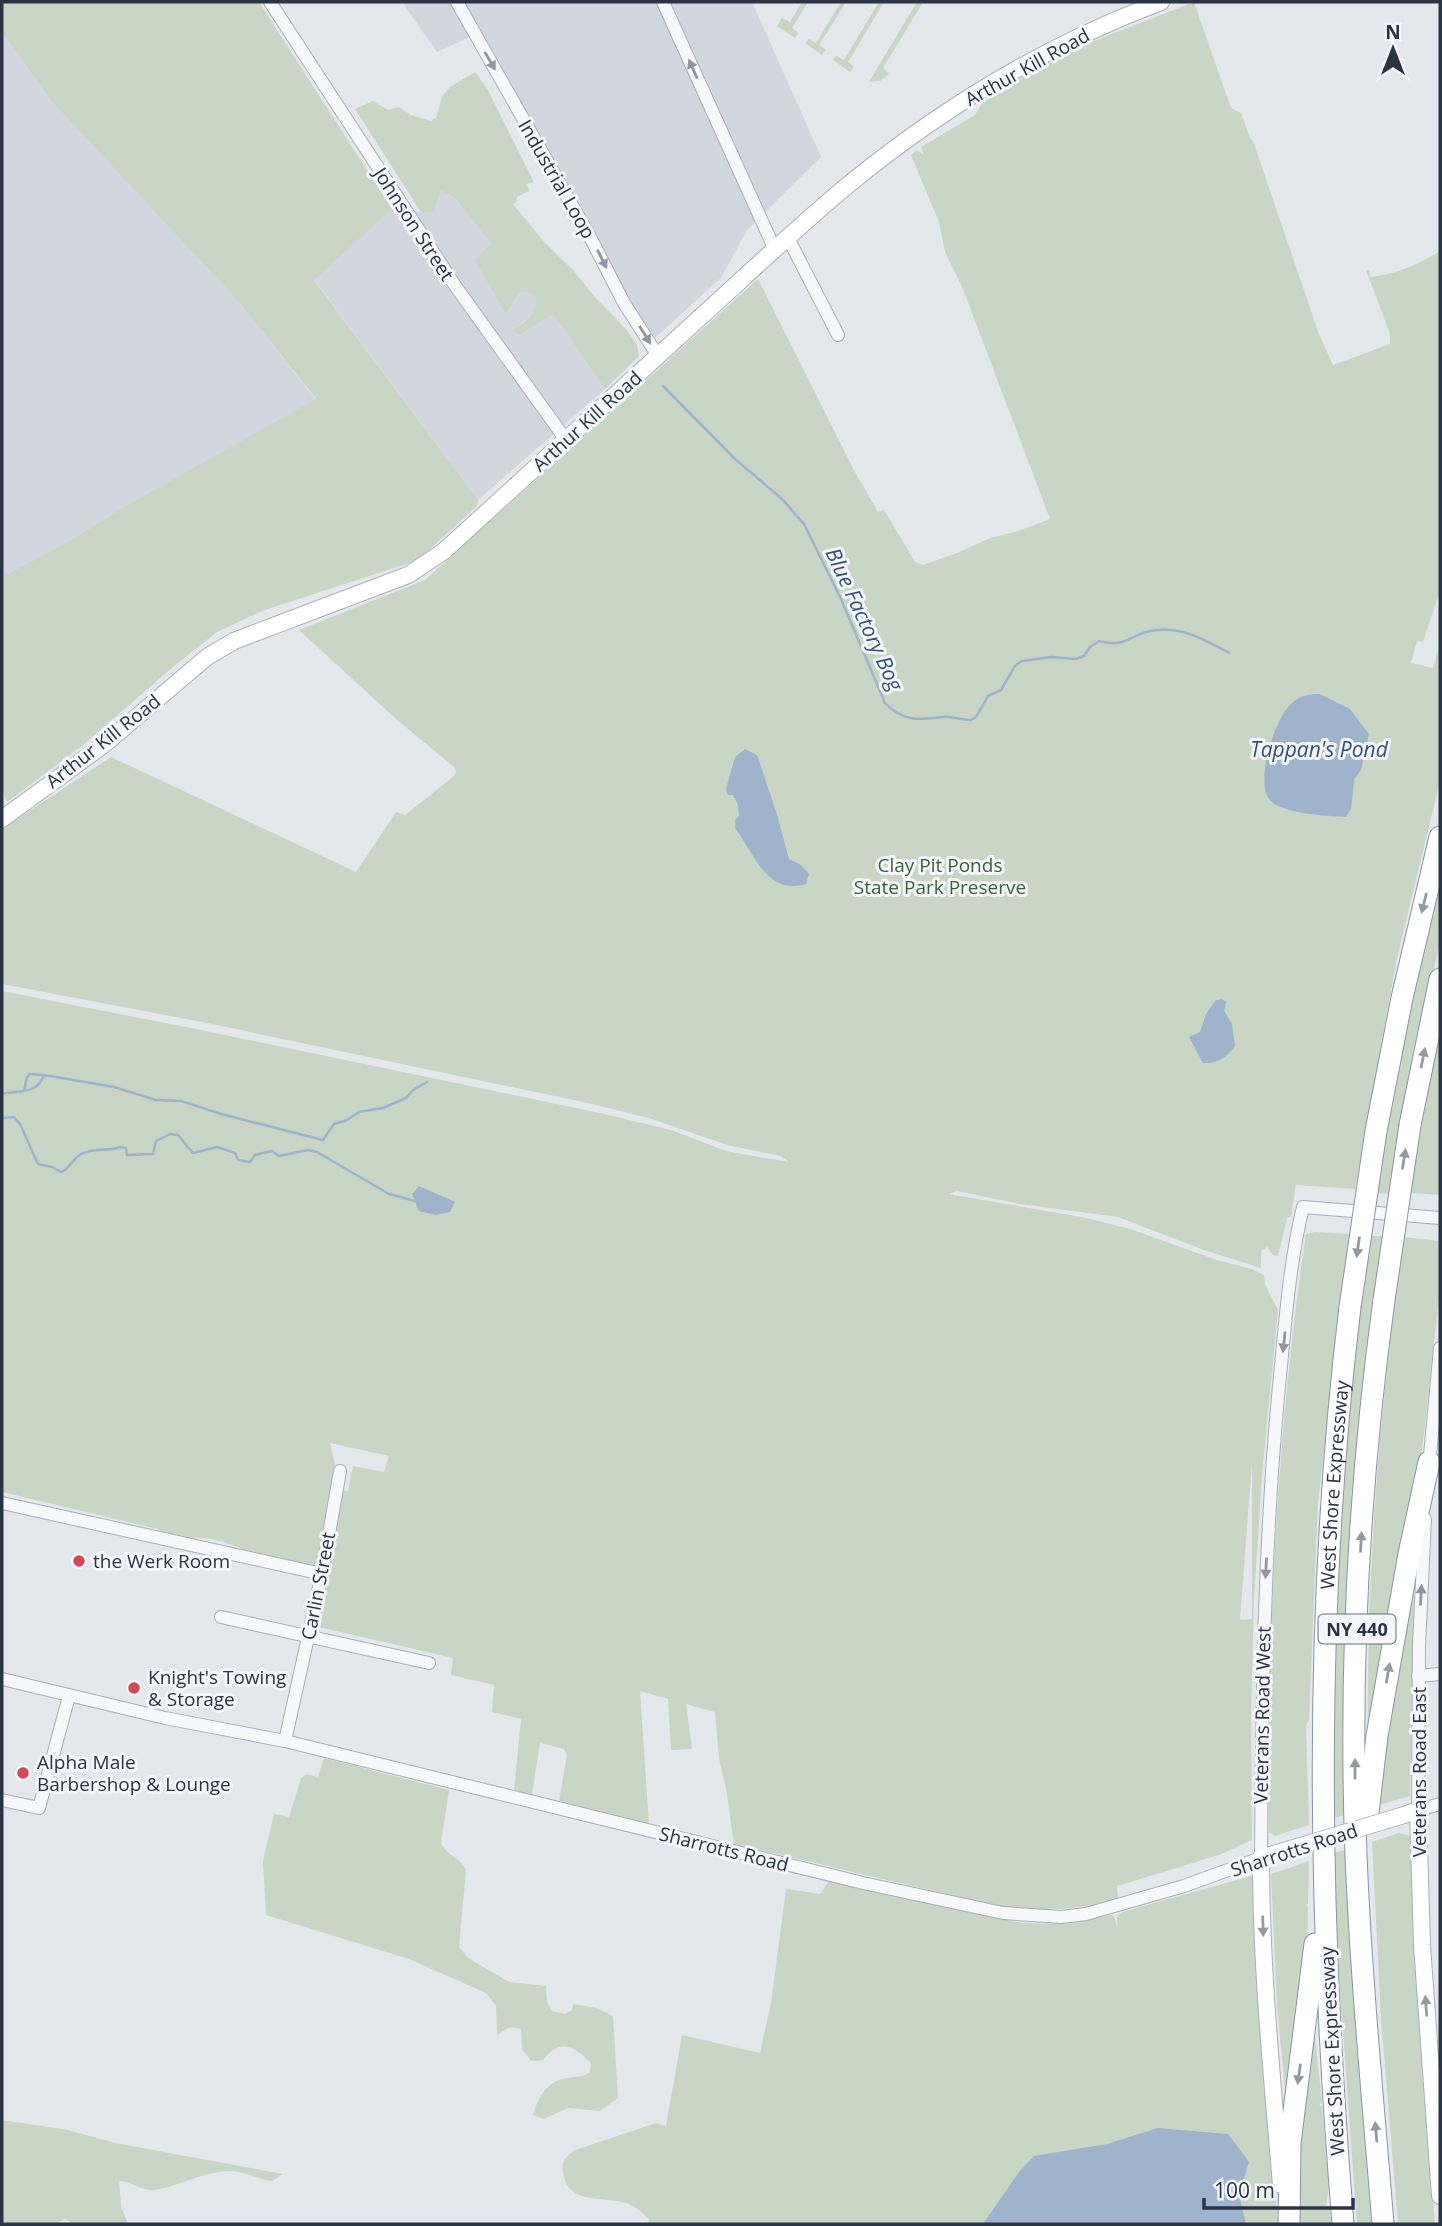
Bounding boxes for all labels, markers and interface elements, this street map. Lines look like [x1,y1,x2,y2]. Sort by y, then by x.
north arrow [1358,14,1428,84]
text: N [1385,19,1401,45]
street label: Arthur Kill Road [960,22,1094,112]
one-way arrow [484,52,496,71]
one-way arrow [687,59,699,79]
street label: Industrial Loop [512,115,602,243]
street label: Johnson Street [367,161,460,286]
one-way arrow [595,250,607,270]
one-way arrow [638,326,651,345]
street label: Arthur Kill Road [527,365,647,477]
water label: Blue Factory Bog [820,543,911,696]
street label: Arthur Kill Road [40,688,166,794]
water label: Tappan's Pond [1250,735,1389,763]
park label: Clay Pit Ponds State Park Preserve [854,852,1026,900]
one-way arrow [1418,892,1429,914]
one-way arrow [1418,1047,1429,1069]
one-way arrow [1399,1148,1410,1170]
one-way arrow [1353,1236,1364,1258]
one-way arrow [1278,1331,1289,1353]
street label: West Shore Expressway [1314,1379,1355,1590]
street label: Carlin Street [295,1530,341,1642]
one-way arrow [1356,1531,1367,1553]
place label: the Werk Room [93,1548,230,1574]
marker: the Werk Room [71,1553,87,1569]
one-way arrow [1260,1558,1271,1580]
one-way arrow [1415,1584,1426,1606]
road number: NY 440 [1318,1614,1396,1644]
street label: Veterans Road West [1247,1626,1277,1804]
one-way arrow [1383,1662,1394,1684]
place label: Knight's Towing & Storage [148,1664,286,1712]
marker: Knight's Towing & Storage [126,1680,142,1696]
street label: Veterans Road East [1406,1686,1432,1857]
place label: Alpha Male Barbershop & Lounge [37,1749,231,1797]
one-way arrow [1349,1758,1361,1780]
marker: Alpha Male Barbershop & Lounge [15,1765,31,1781]
street label: Sharrotts Road [1227,1817,1361,1883]
street label: Sharrotts Road [657,1820,791,1878]
one-way arrow [1257,1915,1268,1937]
street label: West Shore Expressway [1314,1945,1350,2156]
one-way arrow [1420,1995,1431,2017]
one-way arrow [1293,2063,1304,2085]
one-way arrow [1370,2121,1381,2143]
scale bar [1204,2166,1353,2210]
text: 100 m [1214,2176,1275,2204]

